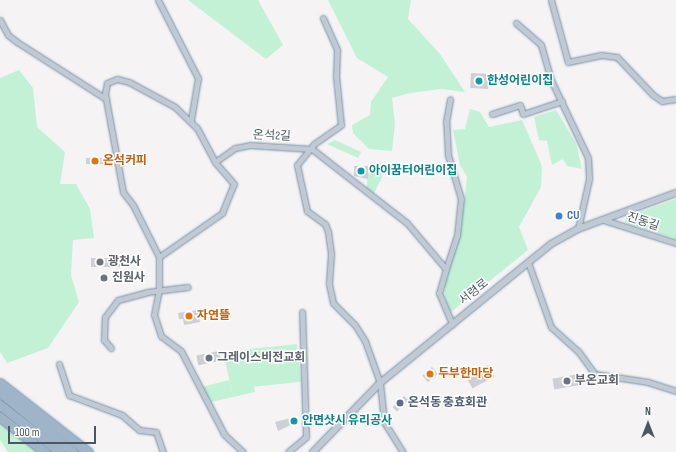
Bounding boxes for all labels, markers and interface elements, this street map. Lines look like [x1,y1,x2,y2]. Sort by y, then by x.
place label: 한성어린이집 [487,74,553,88]
marker: 한성어린이집 [474,76,484,86]
street label: 온석2길 [253,128,291,144]
place label: 온석커피 [103,154,147,168]
marker: 온석커피 [90,156,100,166]
place label: 아이꿈터어린이집 [369,164,457,178]
marker: 아이꿈터어린이집 [356,166,366,176]
place label: CU [567,209,579,223]
street label: 진동길 [625,210,661,234]
marker: CU [554,211,564,221]
place label: 광천사 [108,255,141,269]
marker: 광천사 [95,257,105,267]
place label: 진원사 [112,271,145,285]
marker: 진원사 [99,273,109,283]
street label: 서령로 [457,276,491,308]
place label: 자연뜰 [197,309,230,323]
marker: 자연뜰 [184,311,194,321]
place label: 그레이스비전교회 [217,351,305,365]
marker: 그레이스비전교회 [204,353,214,363]
place label: 두부한마당 [438,367,493,381]
marker: 두부한마당 [425,369,435,379]
place label: 부온교회 [575,374,619,388]
marker: 부온교회 [562,376,572,386]
place label: 온석동 충효회관 [408,396,487,410]
marker: 온석동 충효회관 [395,398,405,408]
north arrow [628,404,668,444]
text: N [645,405,651,418]
place label: 안면샷시 유리공사 [302,414,392,428]
marker: 안면샷시 유리공사 [289,416,299,426]
scale bar [10,418,98,444]
text: 100 m [15,425,40,440]

